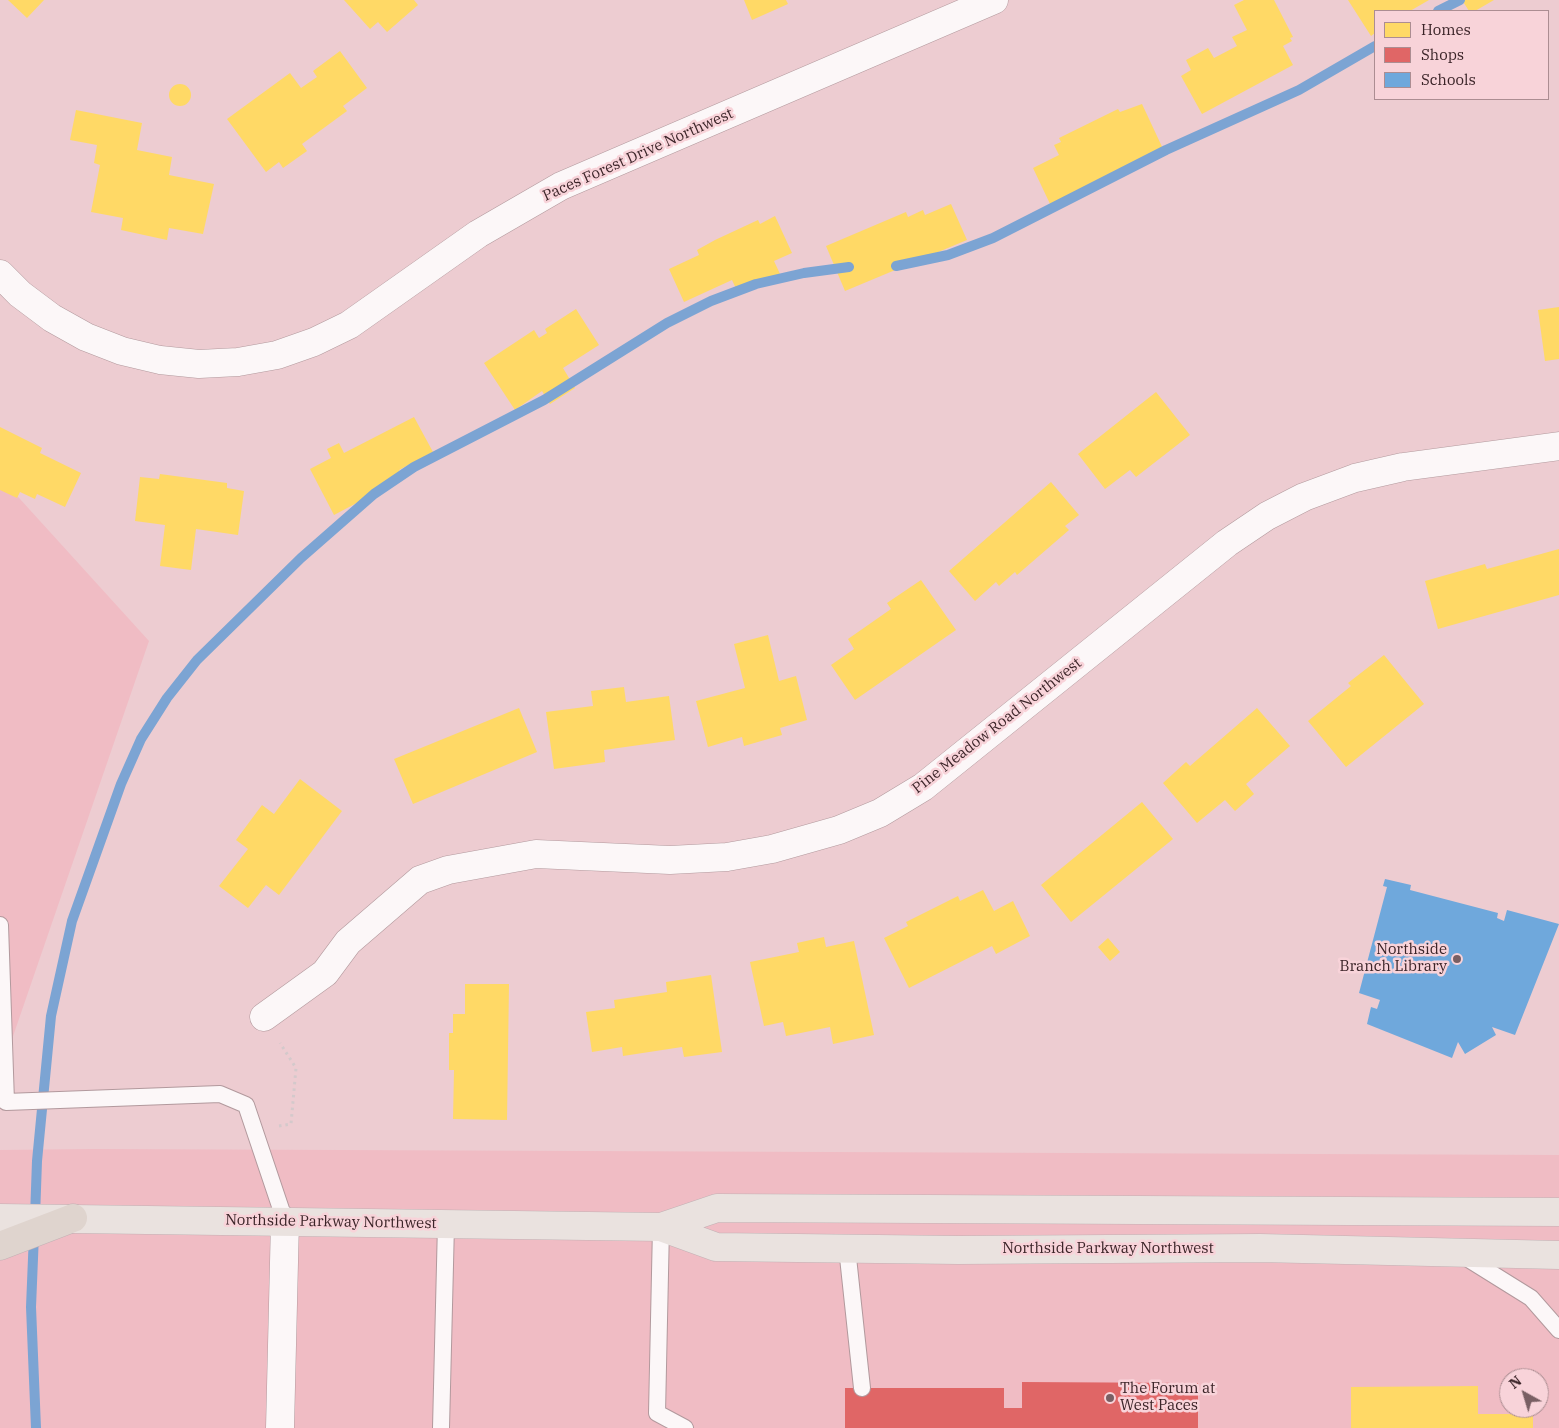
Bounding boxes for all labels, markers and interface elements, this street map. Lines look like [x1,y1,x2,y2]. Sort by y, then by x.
legend [1374,10,1549,100]
text: Homes [1421,20,1471,39]
text: Shops [1421,45,1464,64]
text: Schools [1421,70,1476,89]
street label: Paces Forest Drive Northwest [540,105,736,205]
street label: Pine Meadow Road Northwest [909,654,1085,798]
place label: Northside Branch Library [1339,941,1447,976]
marker: Northside Branch Library [1451,953,1463,965]
street label: Northside Parkway Northwest [225,1211,437,1233]
street label: Northside Parkway Northwest [1002,1240,1214,1258]
north arrow [1499,1368,1549,1418]
text: N [1505,1372,1525,1393]
place label: The Forum at West Paces [1120,1380,1215,1415]
marker: The Forum at West Paces [1104,1392,1116,1404]

